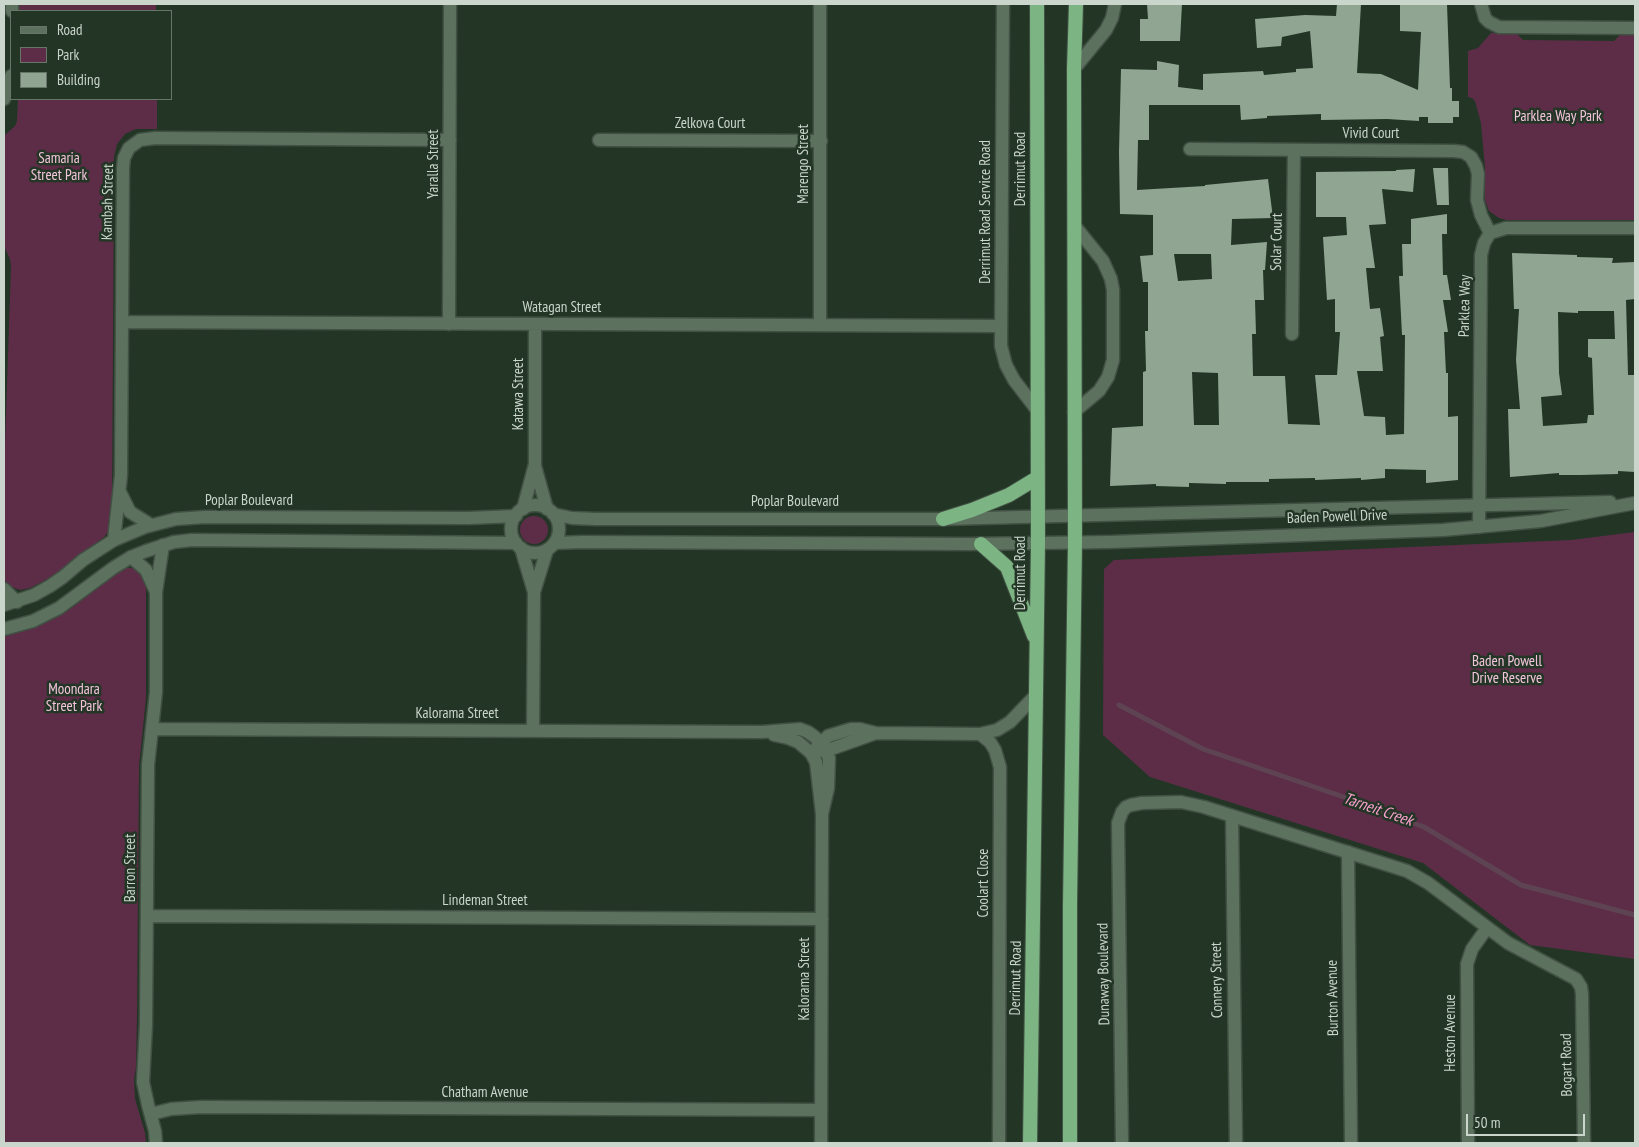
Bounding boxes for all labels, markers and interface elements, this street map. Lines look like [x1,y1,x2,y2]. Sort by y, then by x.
legend [10,10,172,100]
text: Road [57,20,83,39]
text: Park [57,45,79,64]
text: Building [57,70,100,89]
park label: Parklea Way Park [1514,108,1602,126]
street label: Zelkova Court [675,115,745,133]
street label: Marengo Street [795,124,813,204]
street label: Vivid Court [1343,125,1399,143]
street label: Yaralla Street [425,129,443,199]
street label: Derrimut Road [1012,132,1030,206]
street label: Derrimut Road Service Road [977,140,995,284]
park label: Samaria Street Park [31,150,87,185]
street label: Kambah Street [98,164,118,240]
street label: Solar Court [1267,213,1287,271]
street label: Parklea Way [1455,275,1475,337]
street label: Watagan Street [523,299,601,317]
street label: Katawa Street [510,358,528,430]
street label: Poplar Boulevard [205,492,293,510]
street label: Poplar Boulevard [751,493,839,511]
street label: Baden Powell Drive [1286,506,1388,528]
street label: Derrimut Road [1012,536,1030,610]
park label: Baden Powell Drive Reserve [1472,653,1542,688]
park label: Moondara Street Park [46,681,102,716]
street label: Kalorama Street [415,705,499,723]
water label: Tarneit Creek [1341,789,1415,831]
street label: Barron Street [122,834,140,902]
street label: Coolart Close [975,849,993,917]
street label: Lindeman Street [442,892,528,910]
street label: Dunaway Boulevard [1094,923,1114,1025]
street label: Kalorama Street [796,937,814,1021]
street label: Derrimut Road [1006,940,1026,1016]
street label: Connery Street [1207,942,1227,1018]
street label: Burton Avenue [1323,960,1343,1036]
street label: Heston Avenue [1442,994,1460,1072]
street label: Bogart Road [1557,1033,1577,1097]
street label: Chatham Avenue [441,1084,529,1102]
scale bar [1469,1104,1588,1136]
text: 50 m [1474,1113,1500,1132]

